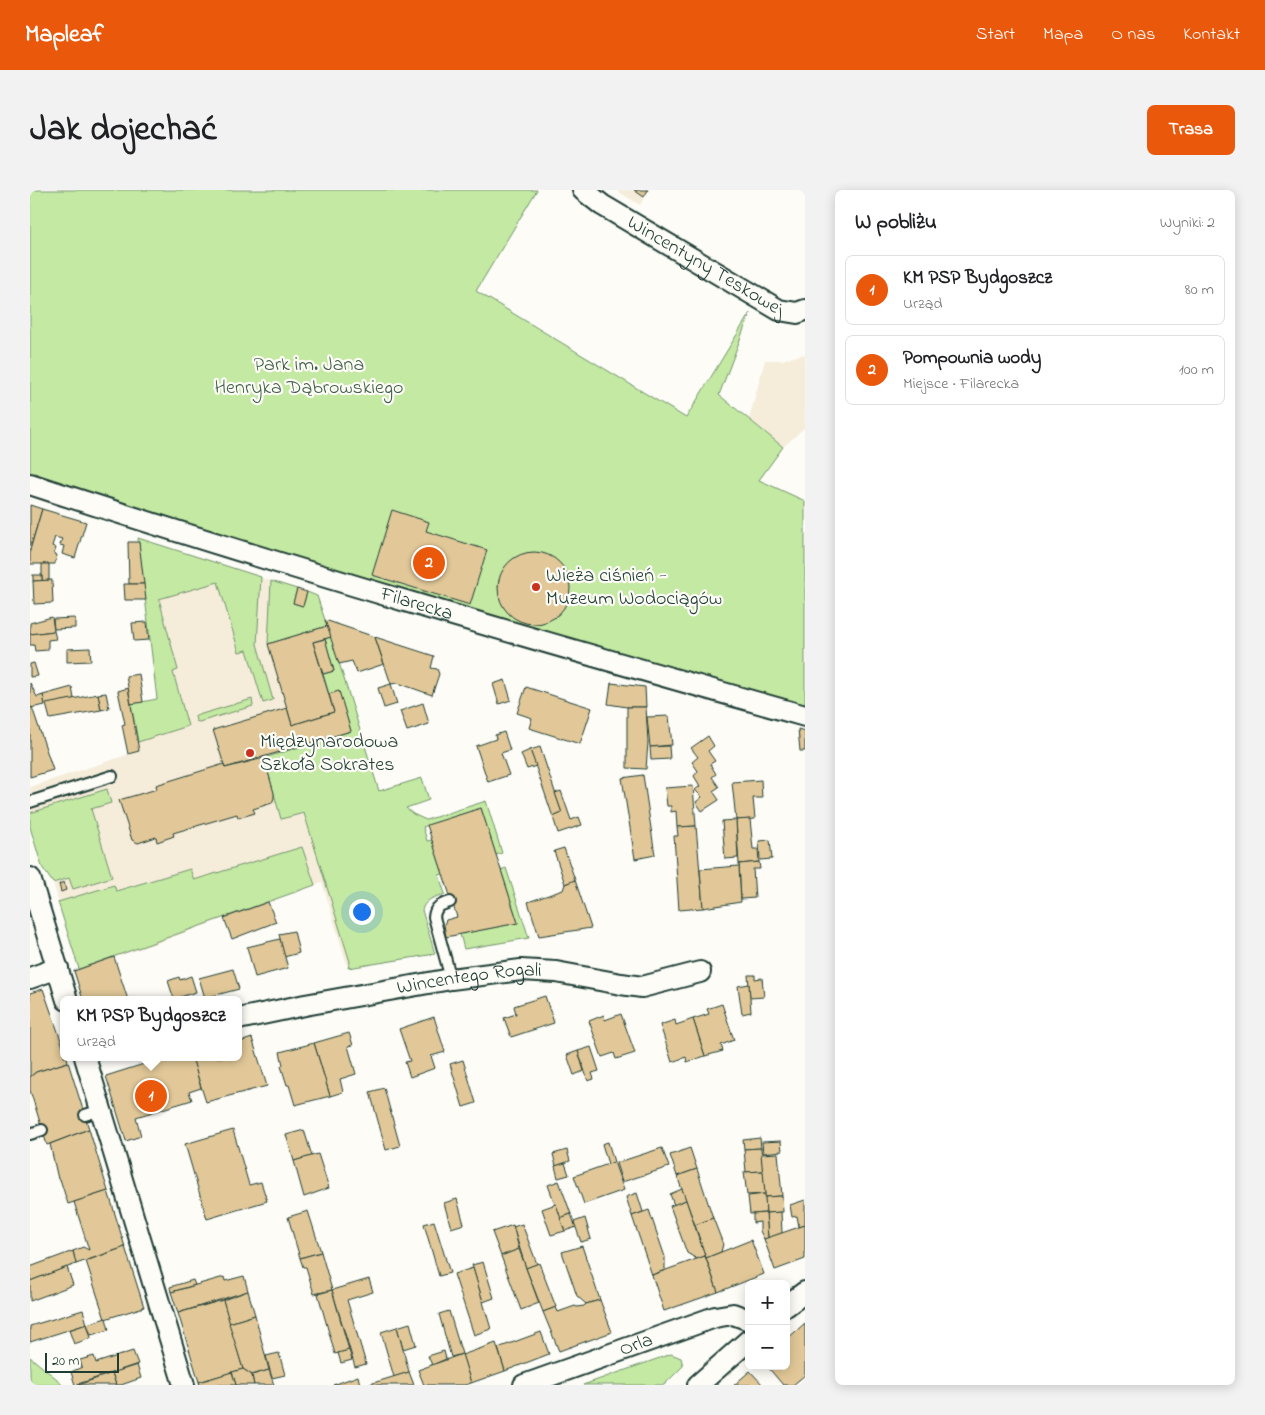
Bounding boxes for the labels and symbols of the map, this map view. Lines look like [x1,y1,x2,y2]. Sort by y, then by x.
street label: Wincentyny Teskowej [621,208,785,325]
park label: Park im. Jana Henryka Dąbrowskiego [215,351,403,404]
pin: 2 [413,544,445,582]
place label: Wieża ciśnień - Muzeum Wodociągów [546,562,722,615]
street label: Filarecka [376,580,456,629]
marker: Wieża ciśnień - Muzeum Wodociągów [530,581,542,593]
place label: Międzynarodowa Szkoła Sokrates [260,728,398,780]
marker: Międzynarodowa Szkoła Sokrates [244,747,256,759]
your location [349,899,375,925]
street label: Wincentego Rogali [395,955,543,1003]
pin: 1 [135,1077,167,1115]
street label: Orla [615,1326,657,1364]
scale bar [45,1350,119,1373]

